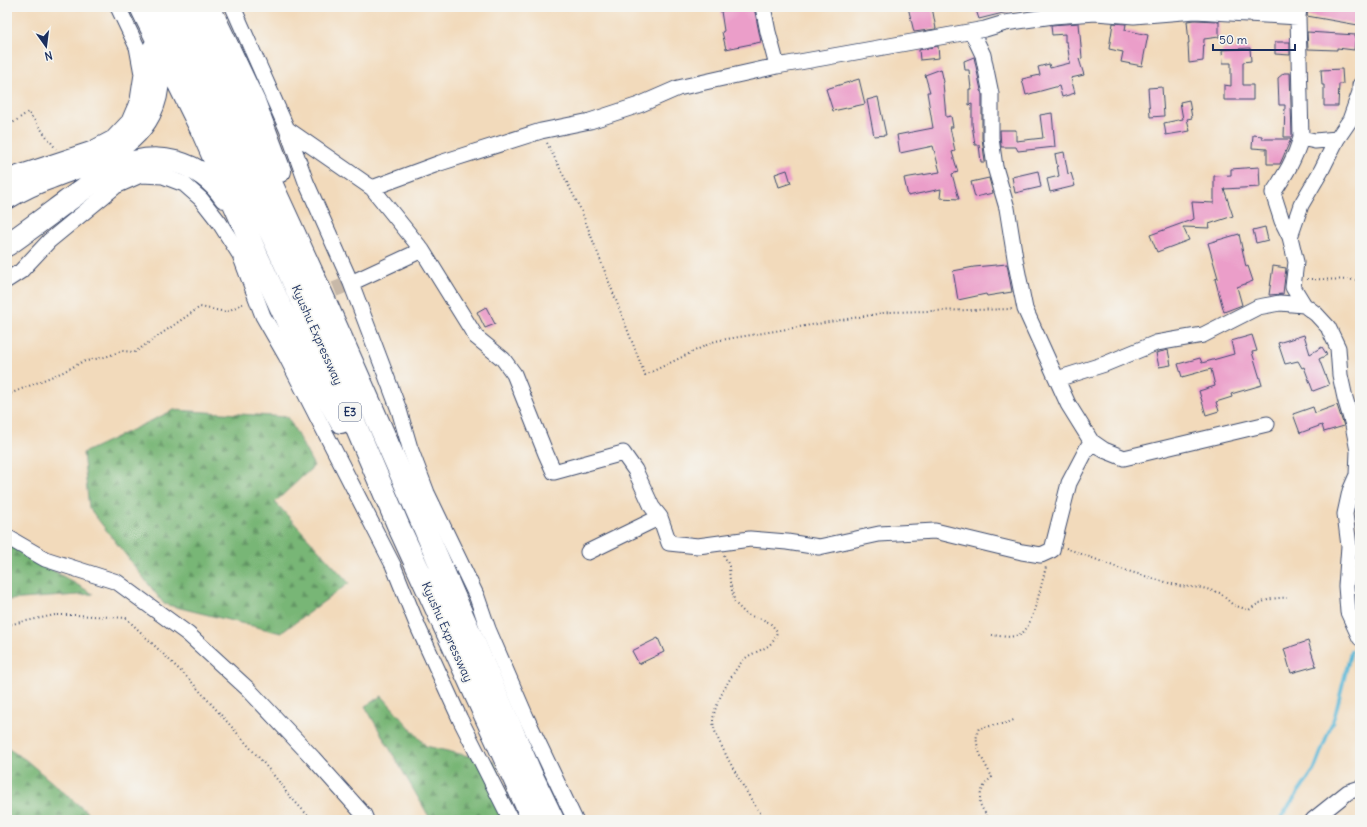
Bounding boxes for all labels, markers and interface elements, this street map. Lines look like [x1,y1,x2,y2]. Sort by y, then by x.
north arrow [26,26,66,66]
scale bar [1213,26,1295,52]
text: 50 m [1219,32,1248,47]
text: N [43,48,54,63]
street label: Kyushu Expressway [289,282,346,387]
road number: E3 [339,403,361,421]
street label: Kyushu Expressway [419,579,476,684]

